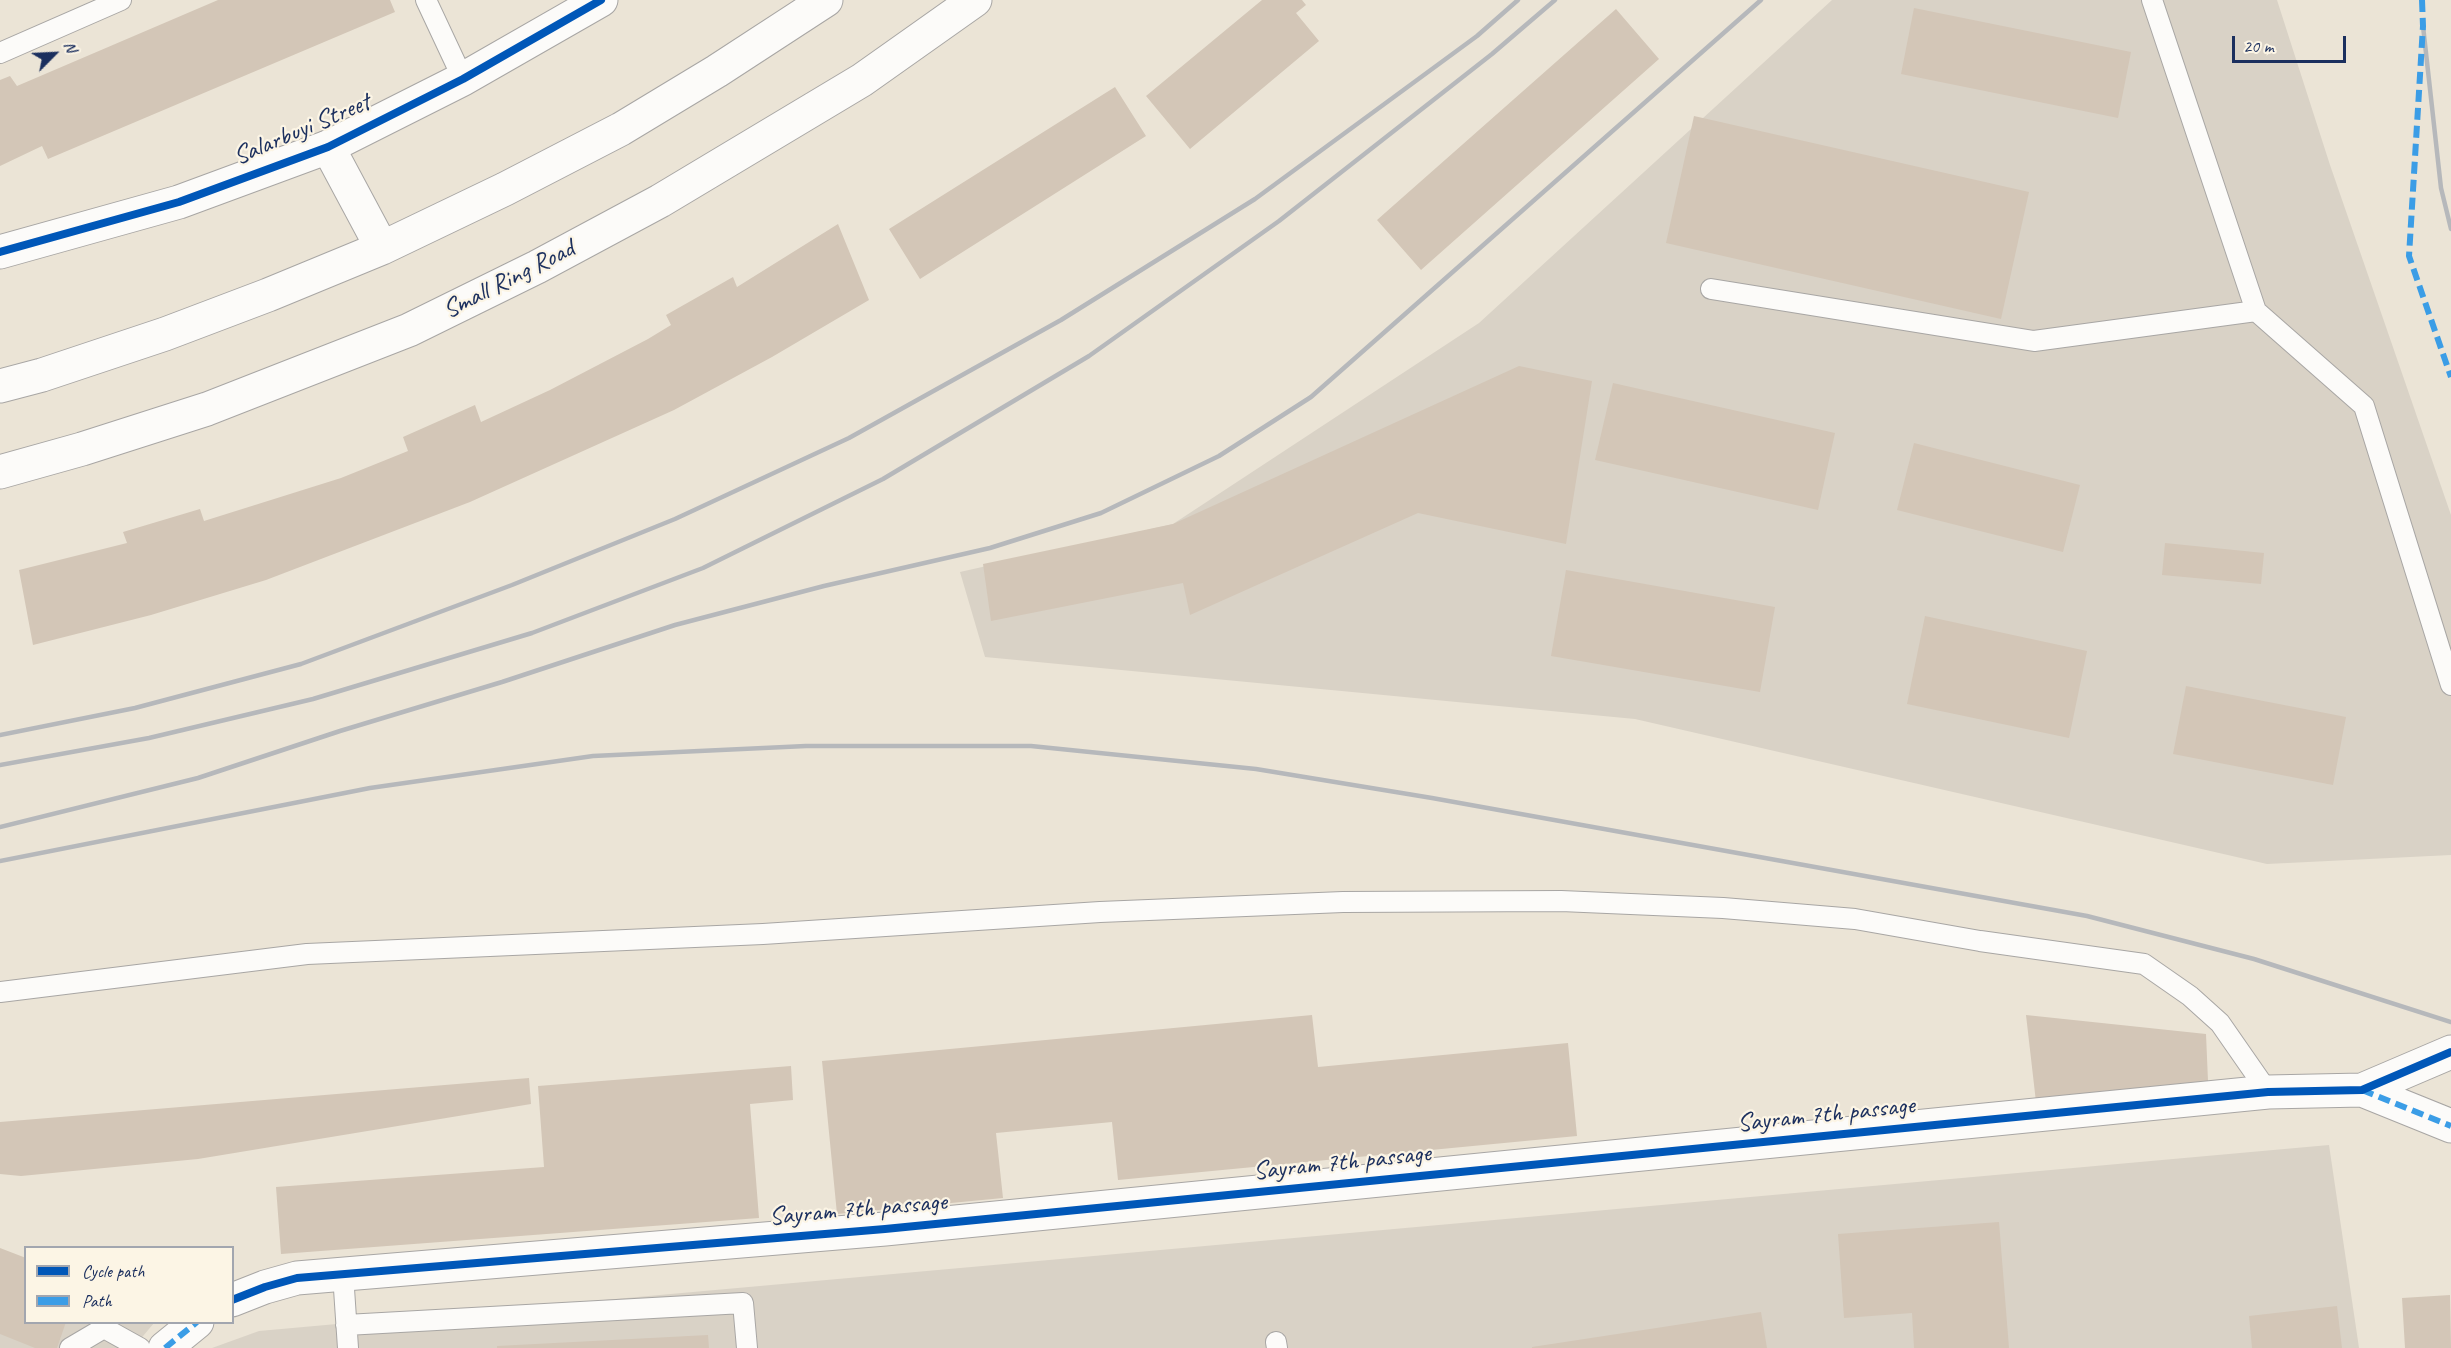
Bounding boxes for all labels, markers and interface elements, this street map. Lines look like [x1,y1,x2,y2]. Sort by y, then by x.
north arrow [24,24,84,84]
scale bar [2235,24,2349,62]
text: 20 m [2243,35,2274,57]
text: N [59,38,82,55]
street label: Salarbuyi Street [229,87,375,173]
street label: Small Ring Road [438,234,580,326]
street label: Sayram 7th passage [1736,1090,1916,1140]
street label: Sayram 7th passage [1252,1138,1432,1188]
street label: Sayram 7th passage [768,1187,948,1233]
legend [24,1246,234,1324]
text: Cycle path [82,1260,144,1282]
text: Path [82,1290,112,1312]

